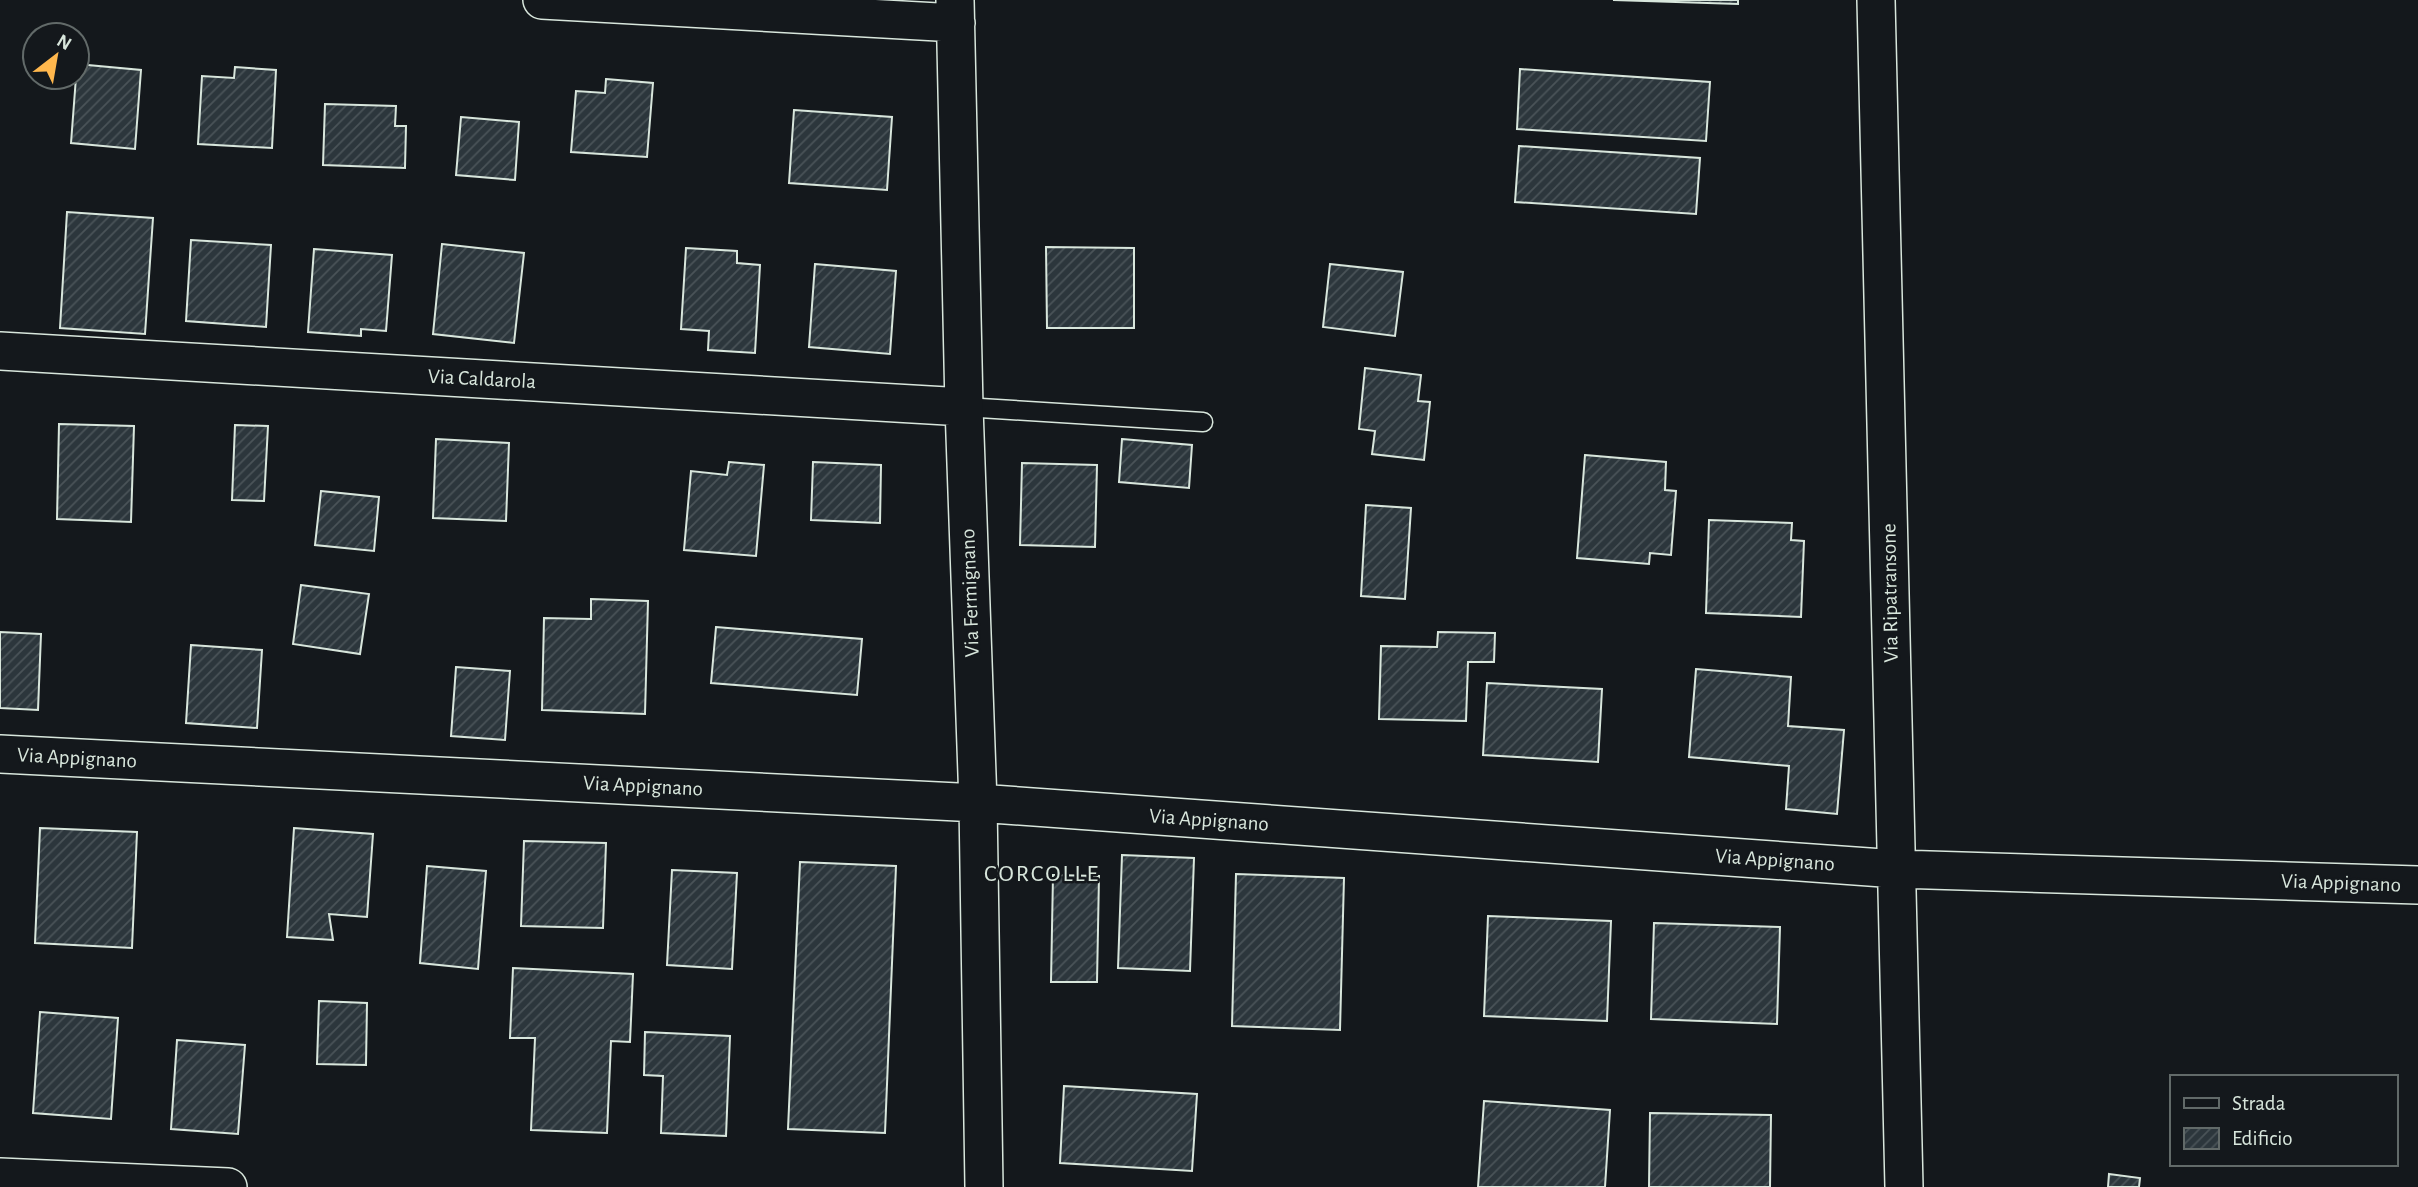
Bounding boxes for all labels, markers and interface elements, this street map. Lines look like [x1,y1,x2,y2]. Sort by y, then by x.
north arrow [21,21,91,91]
text: N [53,31,75,54]
street label: Via Caldarola [427,366,537,392]
street label: Via Ripatransone [1878,523,1902,663]
street label: Via Fermignano [957,528,983,658]
street label: Via Appignano [17,744,137,772]
street label: Via Appignano [583,772,703,800]
street label: Via Appignano [1148,805,1270,835]
street label: Via Appignano [1714,845,1836,875]
district label: CORCOLLE [984,862,1100,886]
street label: Via Appignano [2281,870,2401,896]
legend [2170,1075,2397,1166]
text: Strada [2232,1093,2286,1114]
text: Edificio [2232,1128,2293,1149]

